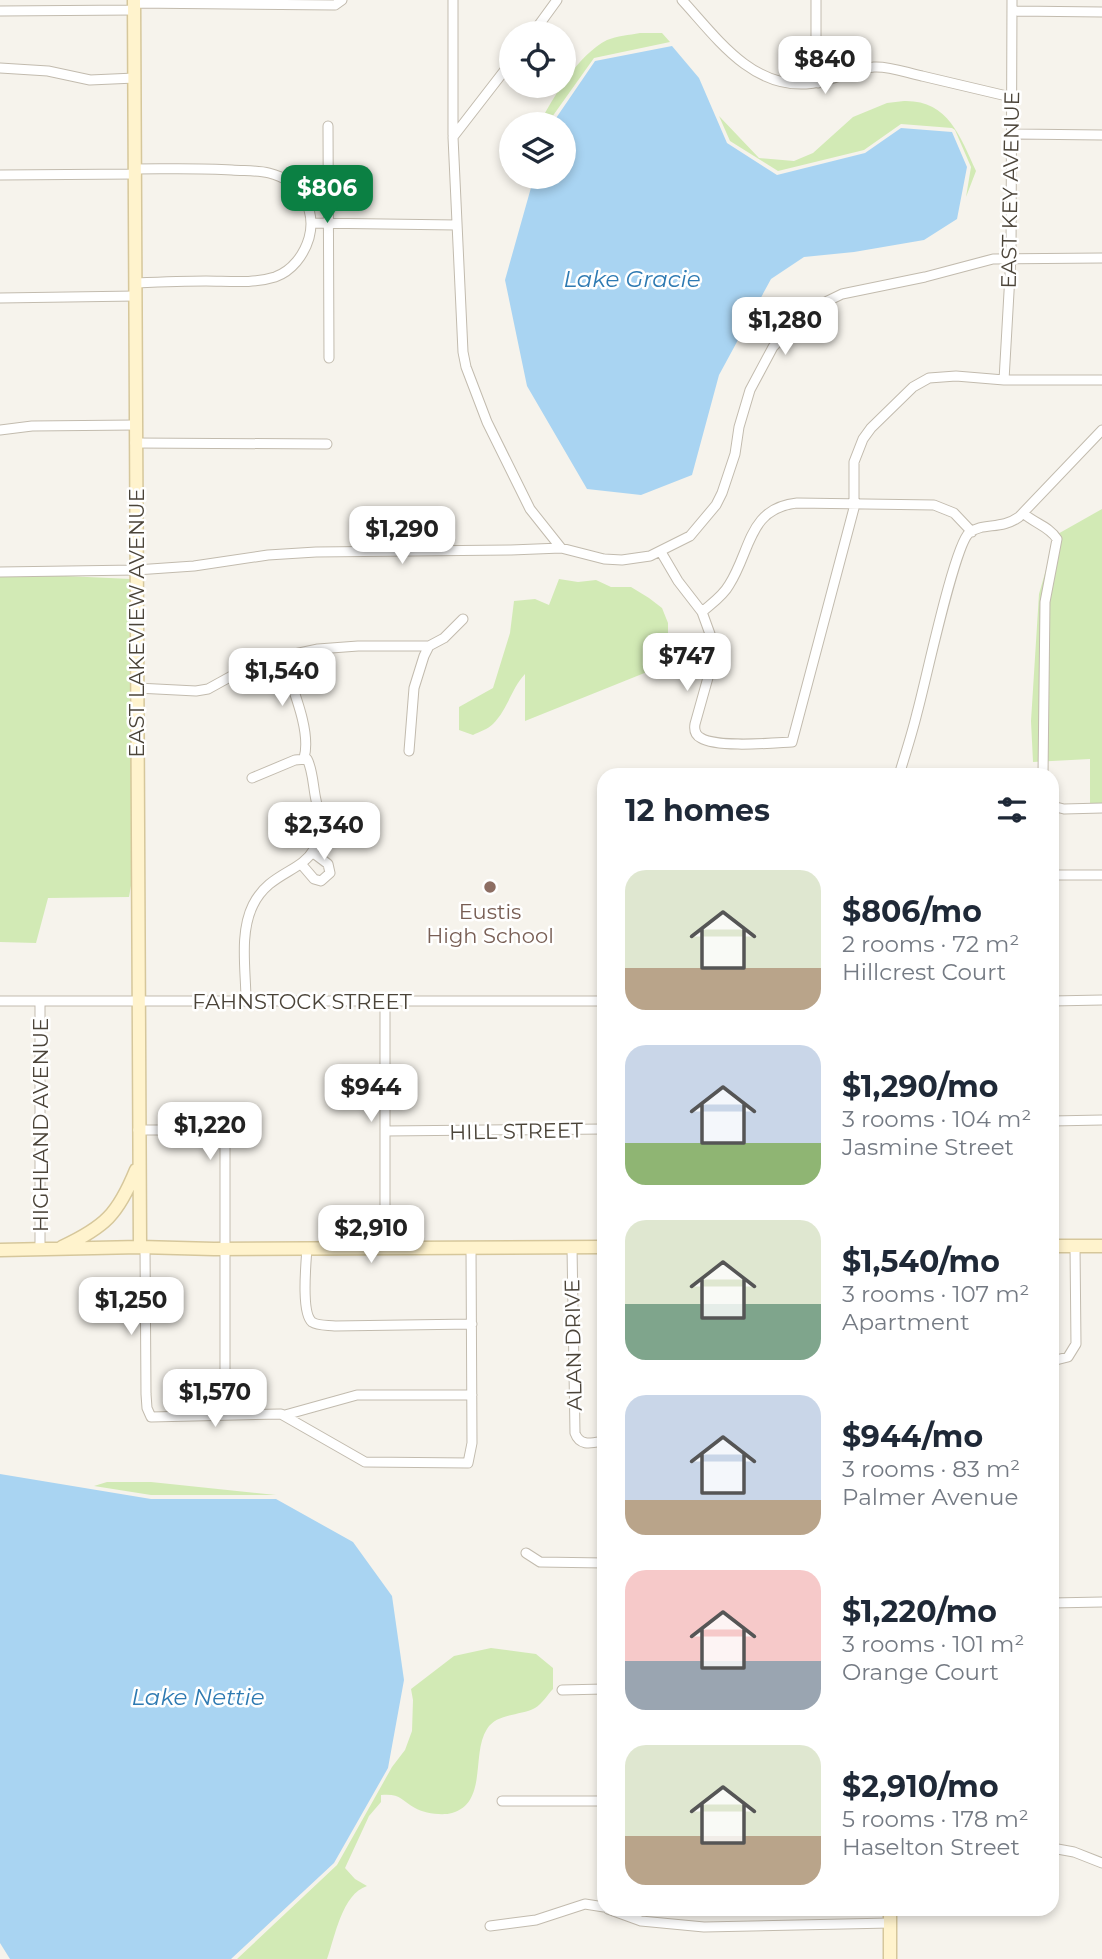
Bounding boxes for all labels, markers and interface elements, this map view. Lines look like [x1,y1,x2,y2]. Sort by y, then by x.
map controls [499,21,576,189]
button: locate [499,21,576,98]
pin: $840 [784,36,866,96]
text: $840 [794,45,856,73]
street label: EAST KEY AVENUE [996,91,1024,289]
button: layers [499,112,576,189]
pin: $806 [286,166,368,225]
text: $806 [297,174,357,202]
water label: Lake Gracie [563,265,701,293]
pin: $1,280 [728,298,842,357]
text: $1,280 [748,306,822,334]
street label: EAST LAKEVIEW AVENUE [124,488,149,758]
pin: $1,290 [345,506,459,566]
text: $1,290 [365,515,439,543]
pin: $747 [646,634,728,693]
text: $747 [659,642,715,670]
pin: $1,540 [225,648,339,708]
text: $1,540 [245,657,319,685]
icon: filters [993,791,1031,829]
text: 12 homes [625,792,770,829]
pin: $2,340 [267,802,381,862]
text: $2,340 [284,811,364,839]
marker: Eustis High School [482,879,498,895]
text: $806/mo [842,893,982,930]
icon: home [681,898,765,982]
place label: Eustis High School [426,899,554,948]
text: 2 rooms · 72 m² [842,930,1019,958]
text: Hillcrest Court [842,958,1006,986]
street label: FAHNSTOCK STREET [192,989,412,1014]
street label: HIGHLAND AVENUE [28,1018,53,1232]
pin: $944 [330,1064,412,1124]
text: $1,290/mo [842,1068,998,1105]
text: $944 [341,1073,401,1101]
icon: home [681,1073,765,1157]
pin: $1,220 [153,1102,267,1162]
text: 3 rooms · 104 m² [842,1105,1031,1133]
text: $1,220 [174,1111,246,1139]
street label: HILL STREET [449,1117,583,1145]
text: Jasmine Street [842,1133,1014,1161]
pin: $2,910 [314,1206,428,1265]
text: $2,910 [334,1214,408,1242]
text: $1,540/mo [842,1243,1000,1280]
icon: home [681,1248,765,1332]
pin: $1,250 [74,1278,188,1337]
street label: ALAN DRIVE [559,1279,587,1411]
text: 3 rooms · 107 m² [842,1280,1029,1308]
text: $1,250 [95,1286,167,1314]
text: Apartment [842,1308,970,1336]
pin: $1,570 [158,1370,272,1429]
text: $1,570 [179,1378,251,1406]
text: $944/mo [842,1418,983,1455]
icon: home [681,1423,765,1507]
text: 3 rooms · 83 m² [842,1455,1020,1483]
text: Palmer Avenue [842,1483,1018,1511]
text: $1,220/mo [842,1593,997,1630]
icon: home [681,1598,765,1682]
text: 3 rooms · 101 m² [842,1630,1024,1658]
text: Orange Court [842,1658,999,1686]
water label: Lake Nettie [131,1683,265,1711]
text: $2,910/mo [842,1768,999,1805]
icon: home [681,1773,765,1857]
text: 5 rooms · 178 m² [842,1805,1029,1833]
text: Haselton Street [842,1833,1020,1861]

